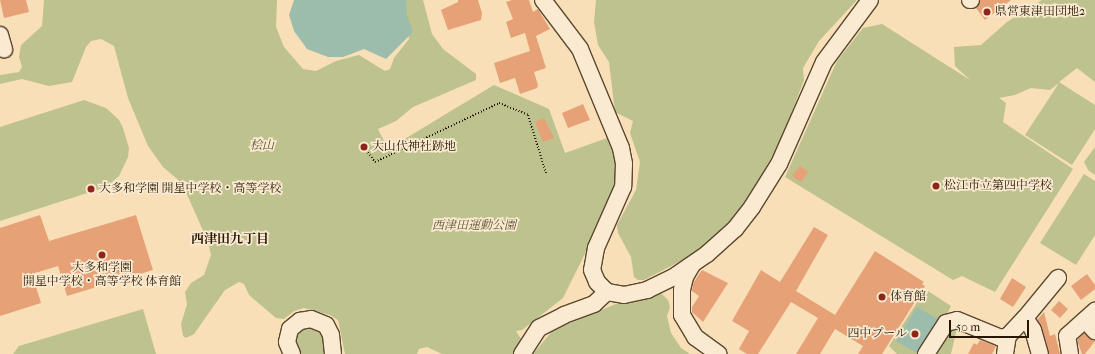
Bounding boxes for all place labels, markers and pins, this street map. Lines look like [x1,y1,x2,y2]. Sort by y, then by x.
place label: 県営東津田団地2 [995,5,1085,19]
marker: 県営東津田団地2 [982,7,992,17]
place label: 大山代神社跡地 [372,140,456,154]
marker: 大山代神社跡地 [359,142,369,152]
place label: 松江市立第四中学校 [944,179,1052,193]
marker: 松江市立第四中学校 [931,181,941,191]
place label: 大多和学園 開星中学校・高等学校 [99,182,282,196]
marker: 大多和学園 開星中学校・高等学校 [86,184,96,194]
marker: 大多和学園 開星中学校・高等学校 体育館 [97,250,107,260]
place label: 大多和学園 開星中学校・高等学校 体育館 [23,261,181,289]
place label: 体育館 [890,290,926,304]
marker: 体育館 [877,292,887,302]
place label: 四中プール [847,327,907,341]
marker: 四中プール [910,329,920,339]

